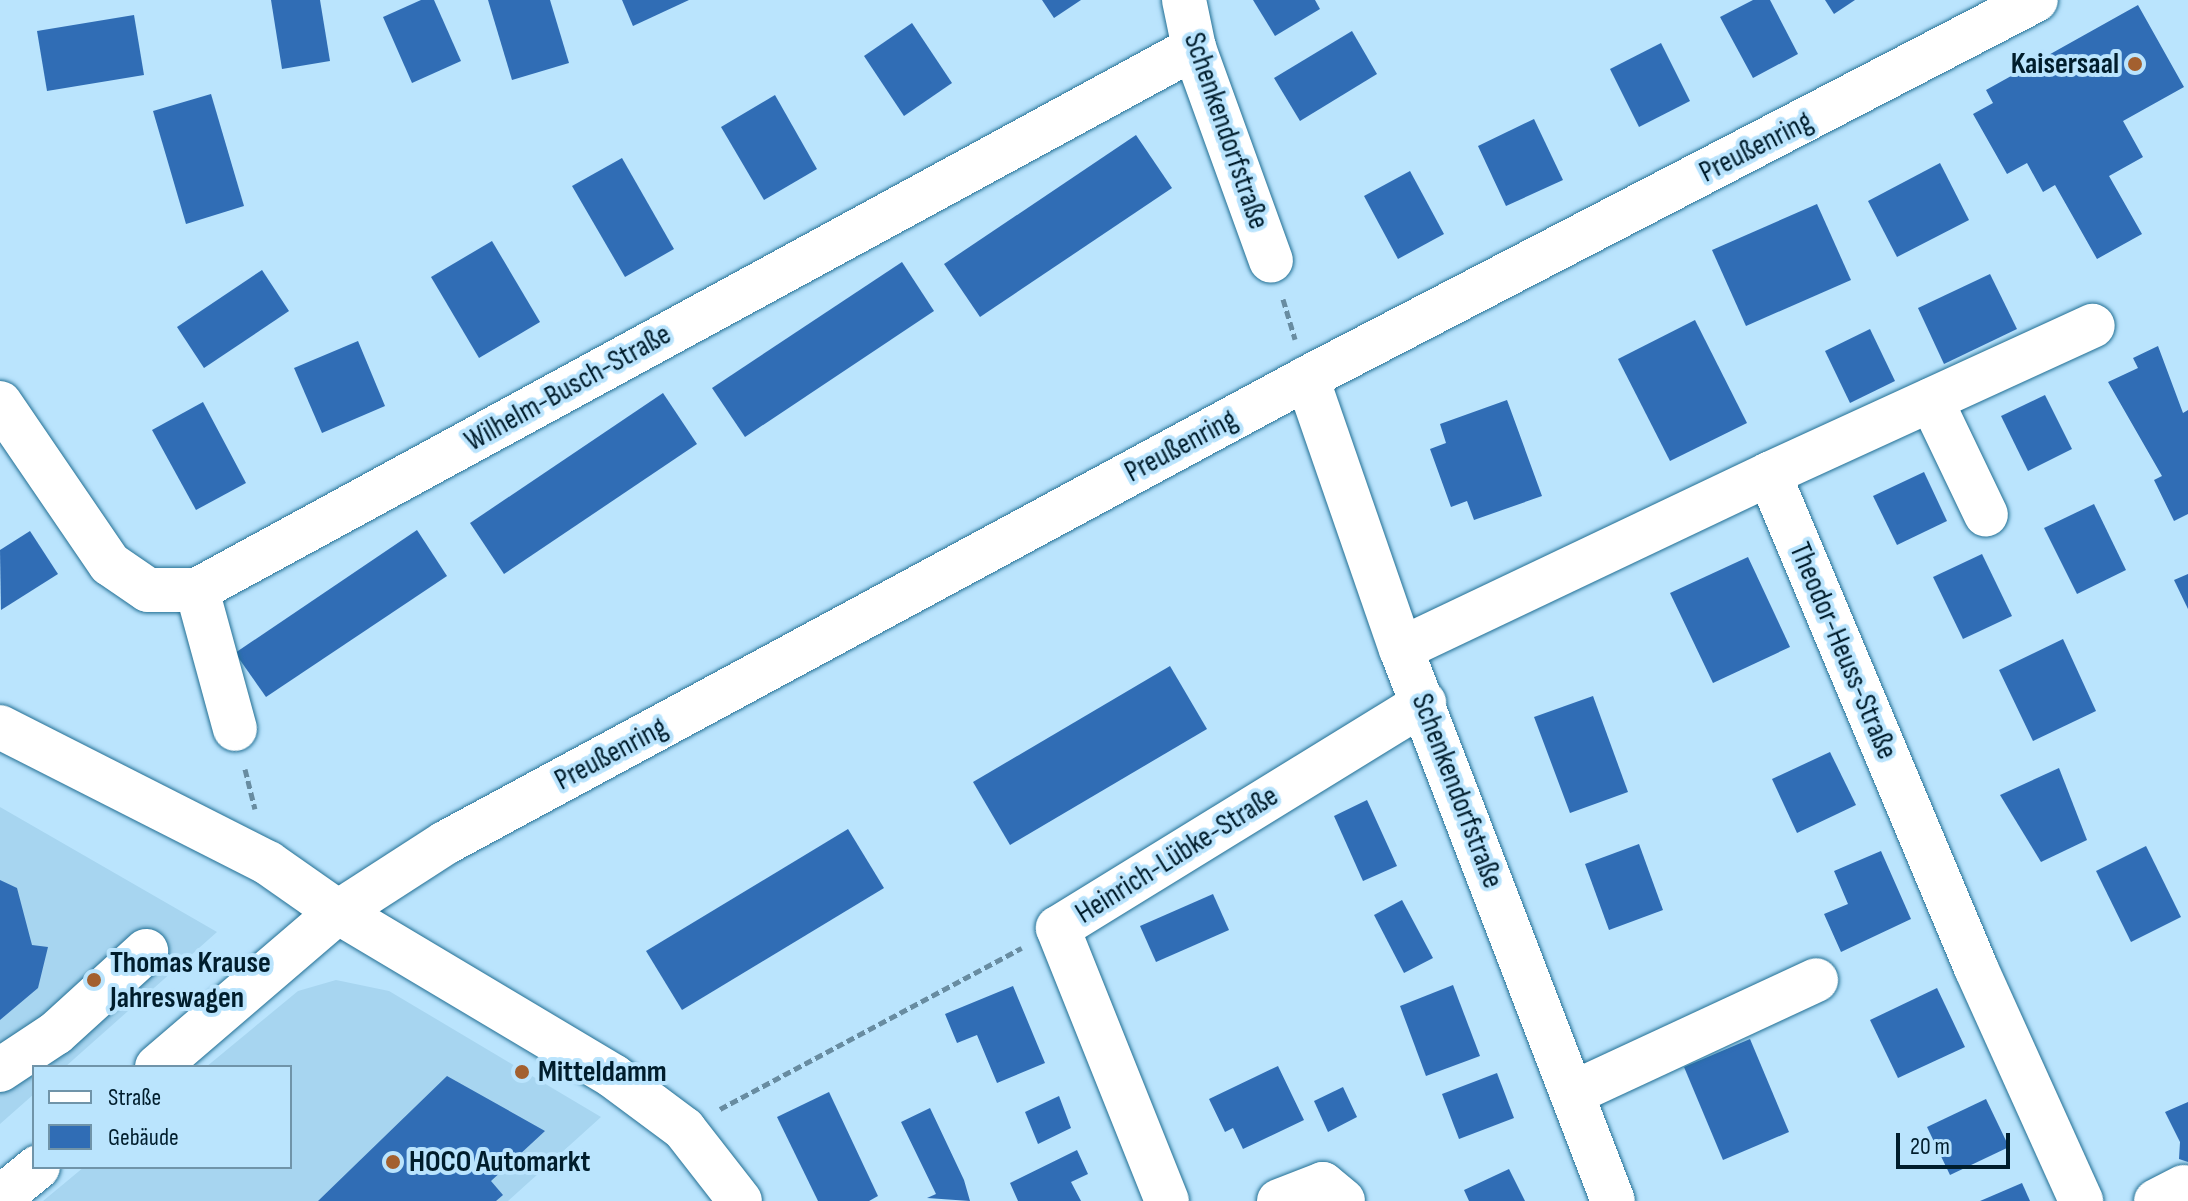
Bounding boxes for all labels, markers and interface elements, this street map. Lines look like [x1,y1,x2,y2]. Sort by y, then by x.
street label: Schenkendorfstraße [1176,28,1276,234]
place label: Kaisersaal [2011,46,2119,82]
marker: Kaisersaal [2126,55,2144,73]
street label: Preußenring [1694,103,1818,191]
street label: Wilhelm-Busch-Straße [459,316,677,460]
street label: Preußenring [1119,401,1243,491]
street label: Theodor-Heuss-Straße [1781,537,1905,765]
street label: Schenkendorfstraße [1403,689,1511,893]
street label: Preußenring [549,709,673,799]
street label: Heinrich-Lübke-Straße [1069,778,1285,932]
place label: Thomas Krause Jahreswagen [110,945,271,1016]
marker: Thomas Krause Jahreswagen [85,971,103,989]
place label: Mitteldamm [538,1054,667,1090]
marker: Mitteldamm [513,1063,531,1081]
legend [32,1065,292,1169]
text: Straße [108,1083,161,1112]
scale bar [1900,1117,2014,1167]
text: Gebäude [108,1123,179,1152]
text: 20 m [1910,1132,1950,1161]
place label: HOCO Automarkt [409,1144,590,1180]
marker: HOCO Automarkt [384,1153,402,1171]

